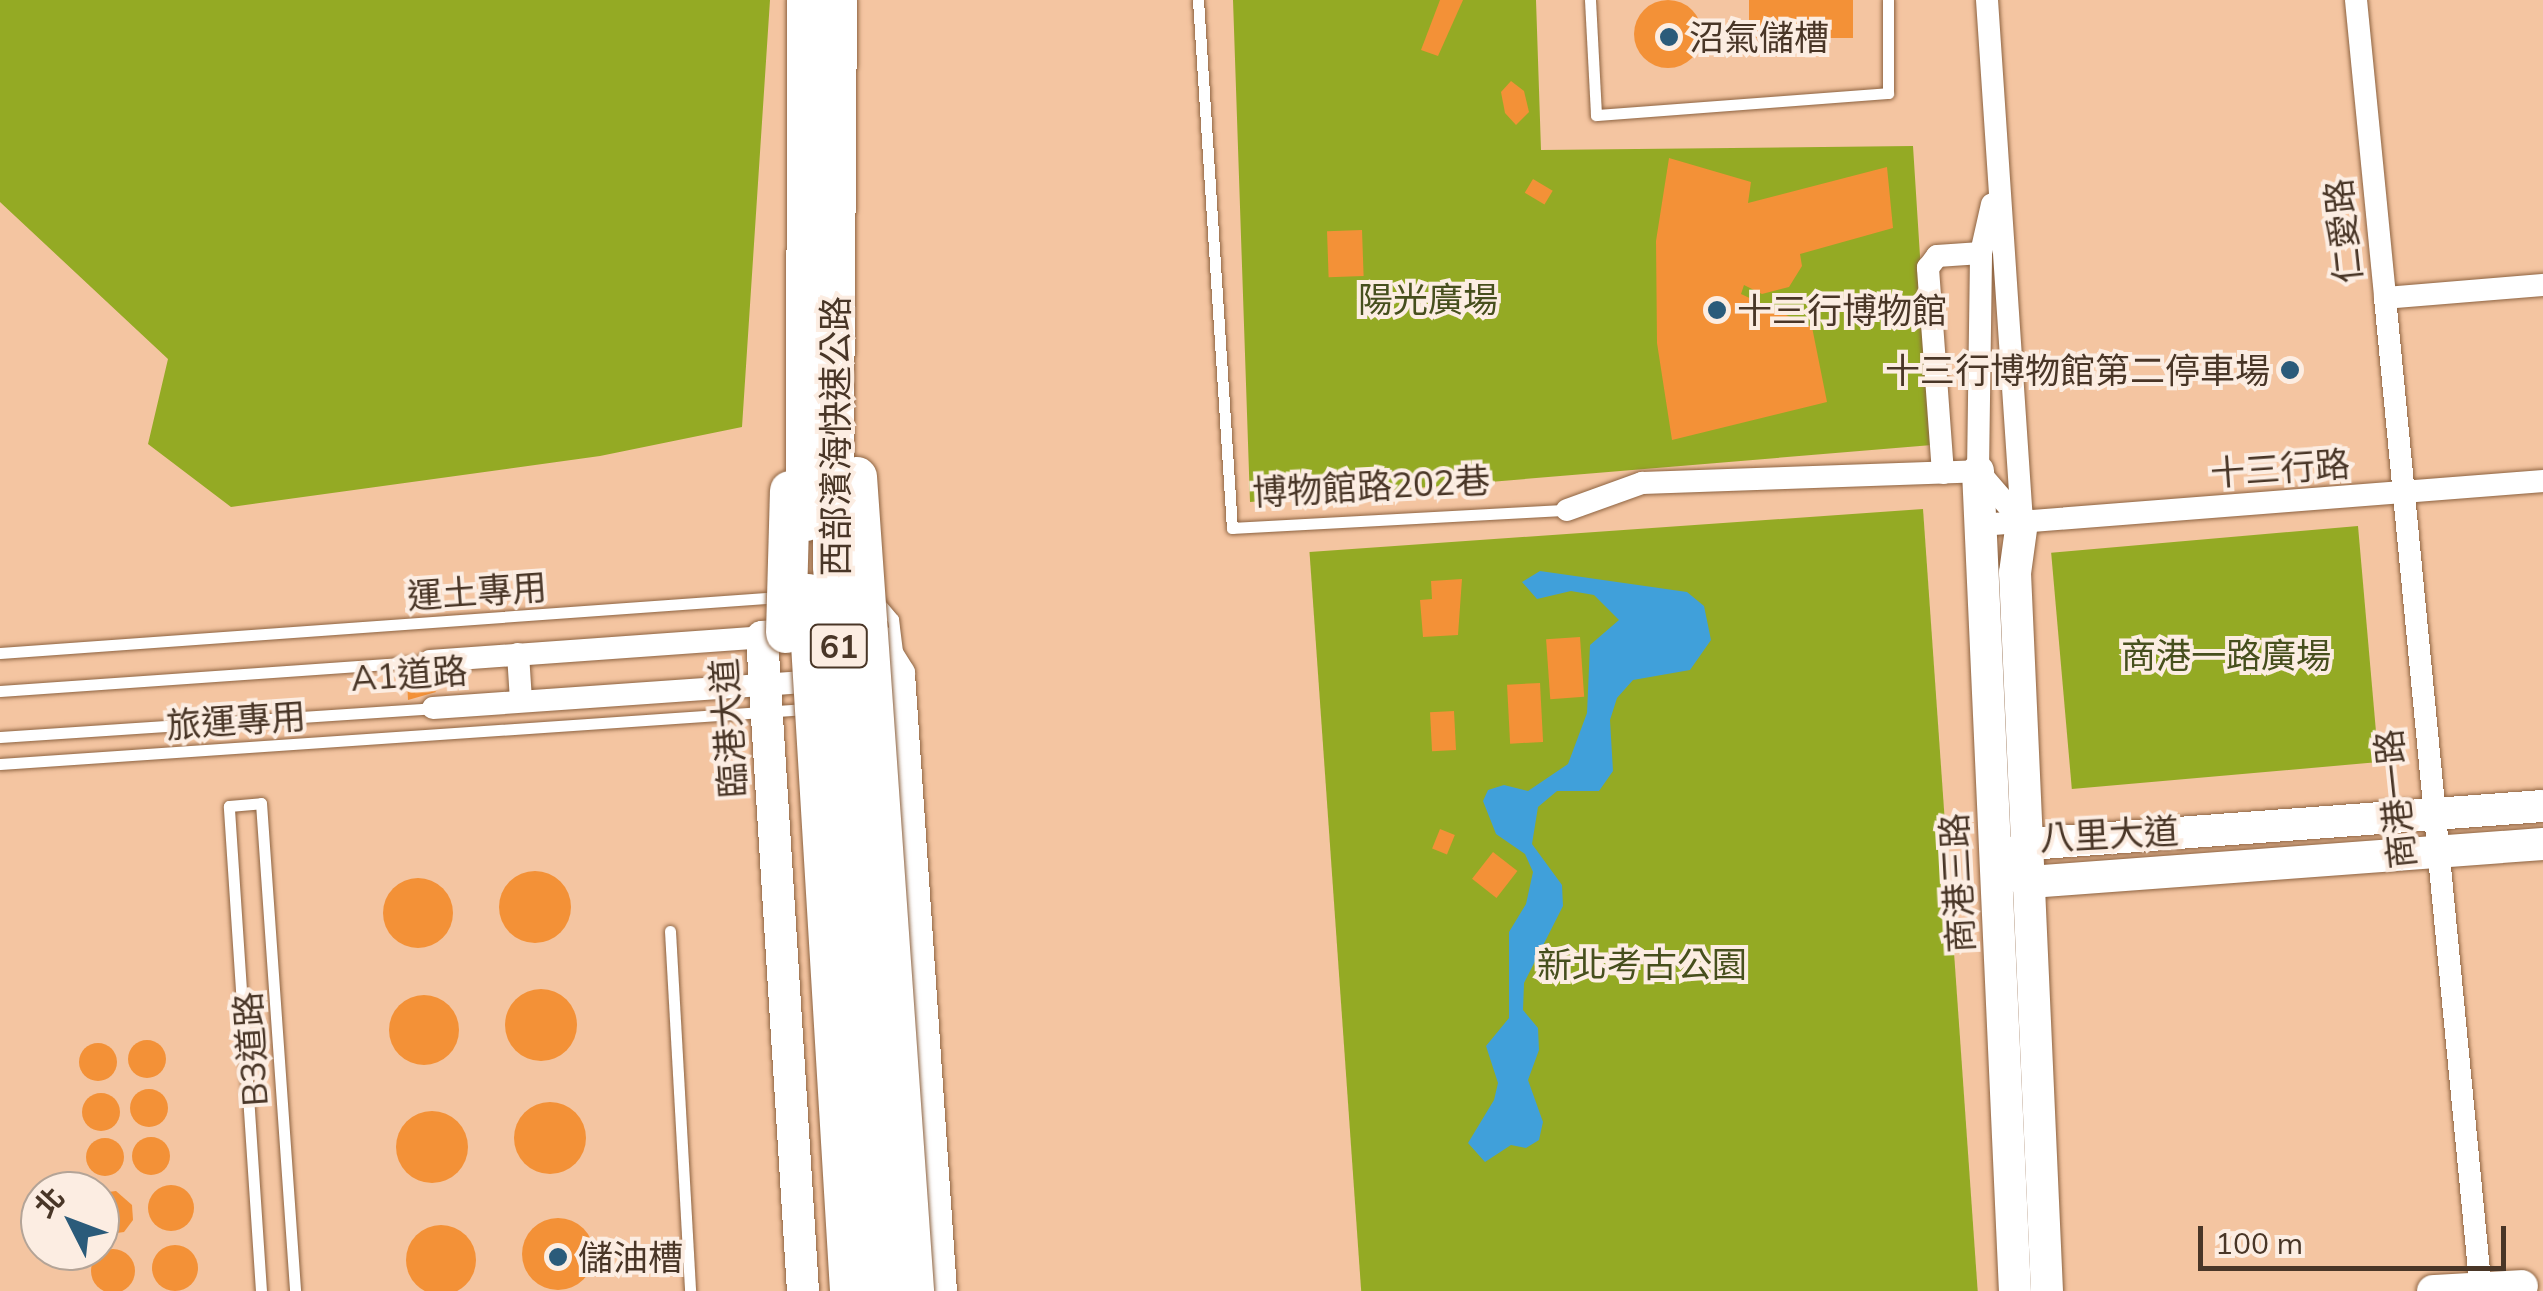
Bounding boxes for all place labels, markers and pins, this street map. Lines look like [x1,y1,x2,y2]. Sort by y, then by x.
place label: 沼氣儲槽 [1689,16,1829,58]
marker: 沼氣儲槽 [1658,26,1680,48]
place label: 十三行博物館 [1737,289,1947,331]
marker: 十三行博物館 [1706,299,1728,321]
place label: 十三行博物館第二停車場 [1885,349,2270,391]
marker: 十三行博物館第二停車場 [2279,359,2301,381]
place label: 儲油槽 [578,1236,683,1278]
marker: 儲油槽 [547,1246,569,1268]

